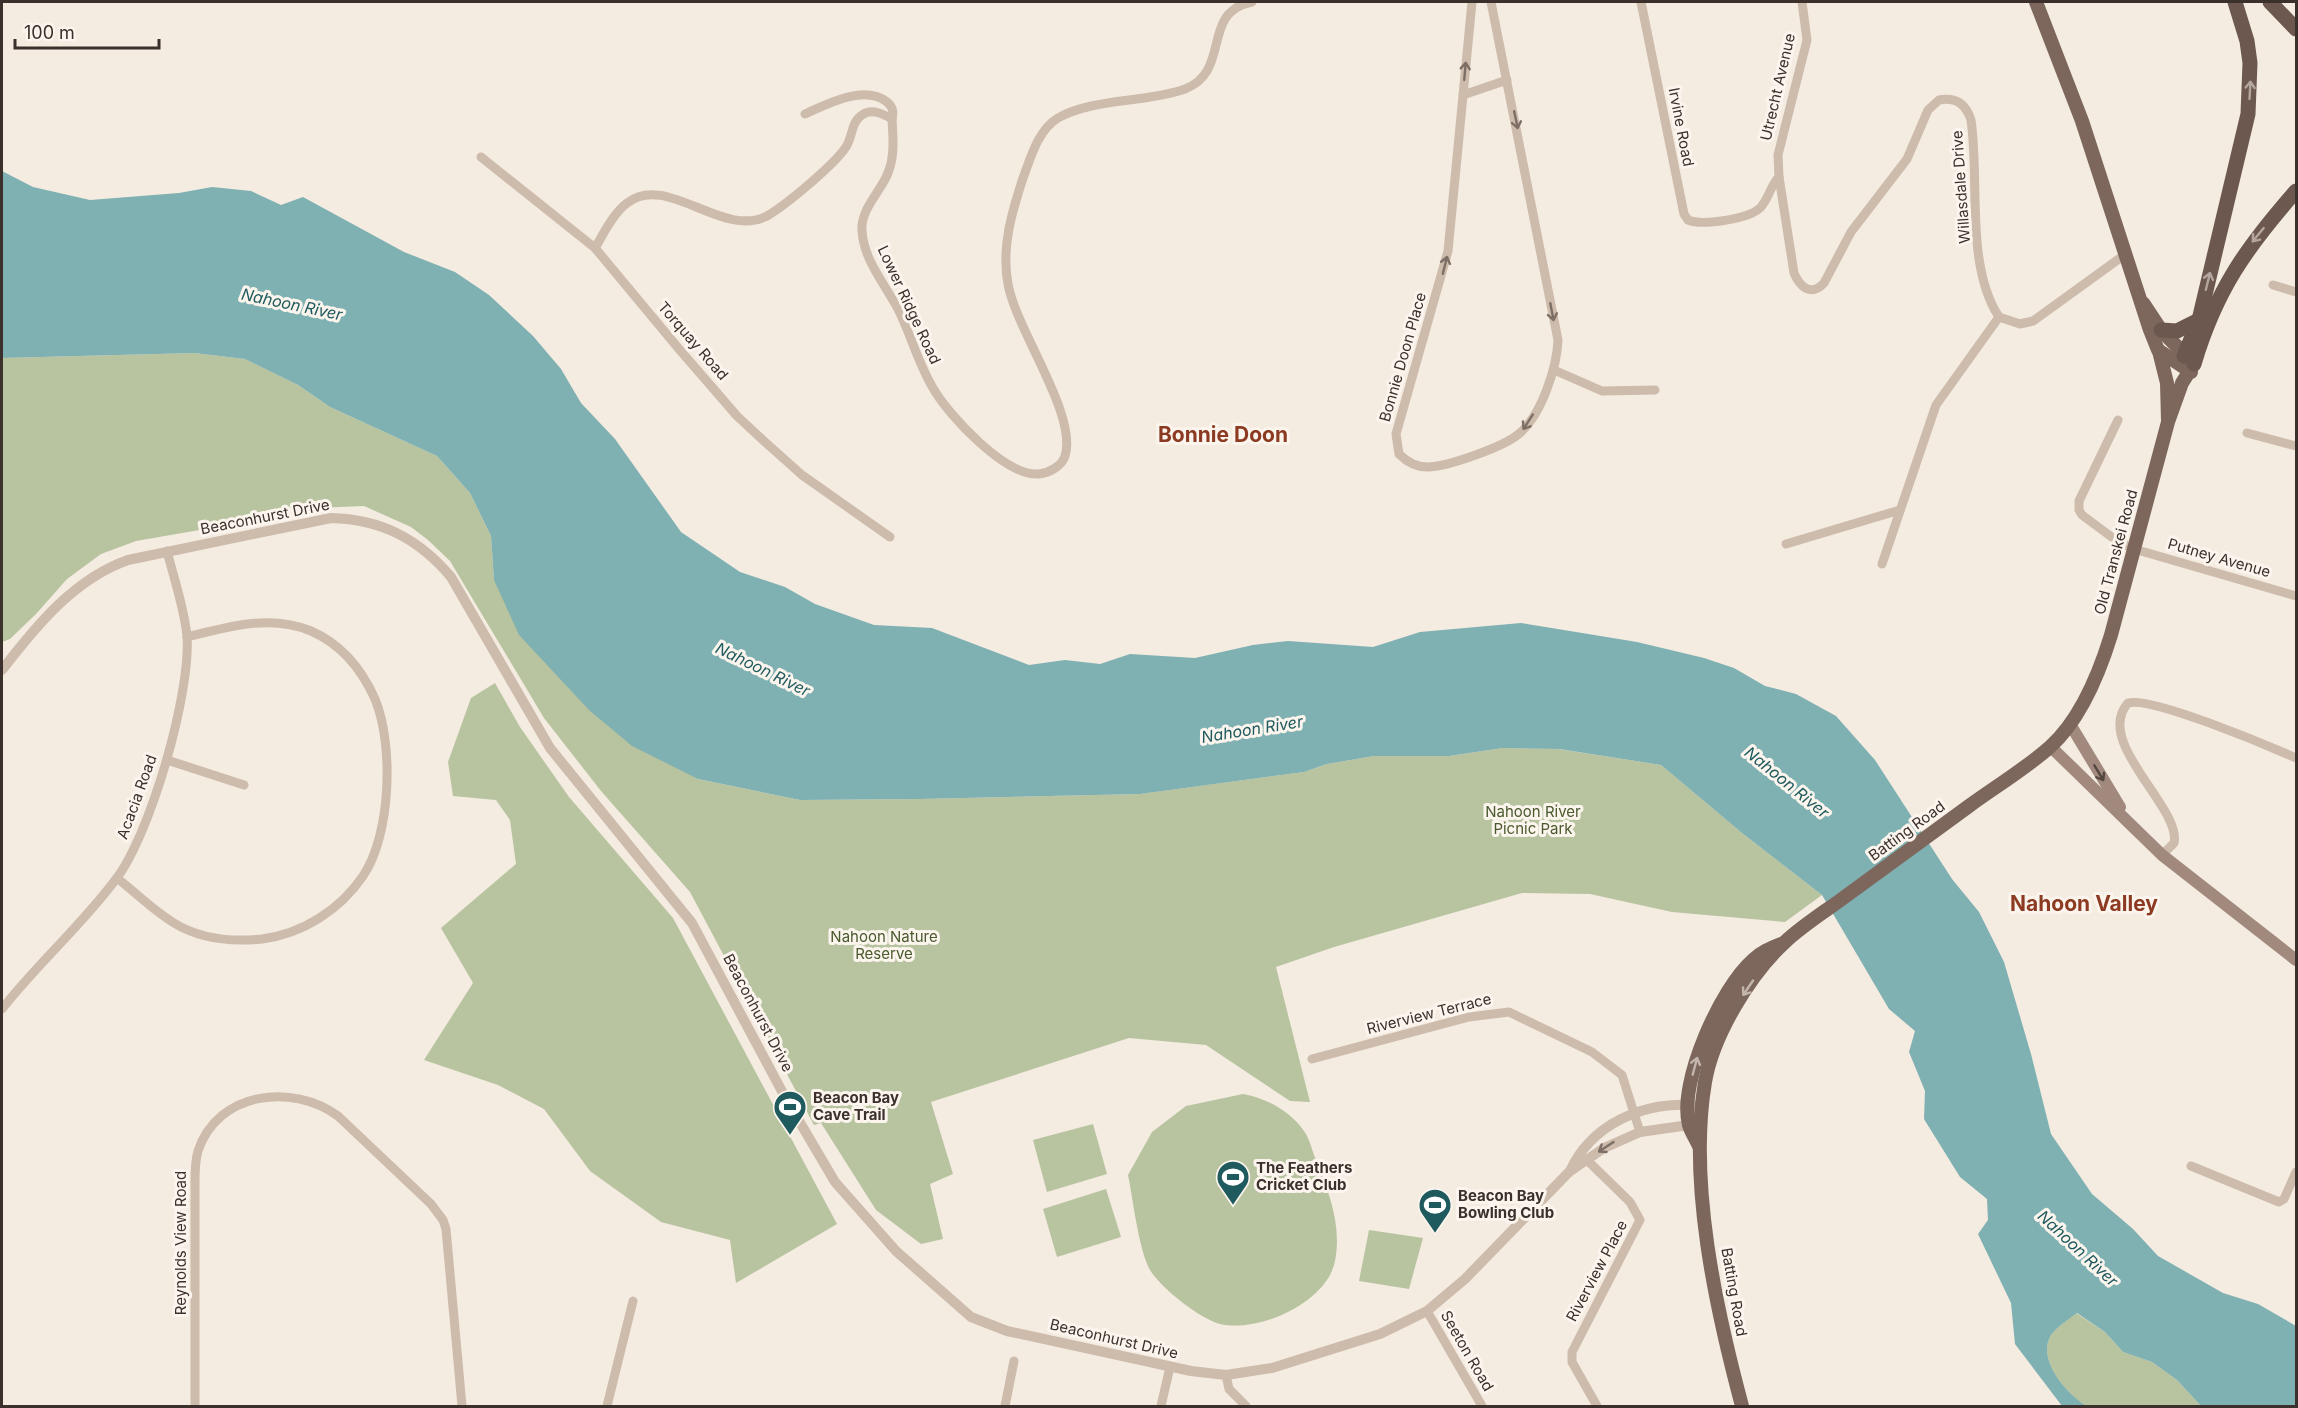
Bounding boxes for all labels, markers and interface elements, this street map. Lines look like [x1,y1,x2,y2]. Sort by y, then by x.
scale bar [15,12,159,50]
text: 100 m [24,22,75,43]
street label: Utrecht Avenue [1756,31,1799,142]
one-way arrow [1460,61,1471,81]
one-way arrow [2244,81,2255,101]
street label: Irvine Road [1665,86,1698,168]
one-way arrow [1510,111,1522,130]
street label: Willasdale Drive [1947,130,1974,244]
one-way arrow [2252,227,2265,243]
street label: Lower Ridge Road [874,242,945,367]
one-way arrow [1439,256,1451,275]
one-way arrow [2203,271,2215,290]
water label: Nahoon River [240,284,345,325]
street label: Bonnie Doon Place [1375,290,1430,424]
street label: Torquay Road [654,297,733,384]
one-way arrow [1547,302,1558,321]
one-way arrow [1522,414,1534,430]
district label: Bonnie Doon [1158,422,1288,447]
street label: Old Transkei Road [2090,487,2141,617]
street label: Beaconhurst Drive [199,495,331,538]
street label: Putney Avenue [2166,534,2273,581]
water label: Nahoon River [713,638,814,701]
water label: Nahoon River [1200,711,1305,747]
water label: Nahoon River [1741,742,1834,823]
street label: Acacia Road [112,752,161,842]
one-way arrow [2094,764,2106,781]
street label: Batting Road [1865,797,1949,865]
park label: Nahoon River Picnic Park [1485,802,1581,838]
district label: Nahoon Valley [2010,891,2158,916]
park label: Nahoon Nature Reserve [830,927,938,963]
street label: Beaconhurst Drive [719,950,798,1075]
one-way arrow [1742,979,1754,996]
street label: Riverview Terrace [1365,989,1493,1038]
one-way arrow [1690,1057,1701,1076]
place label: Beacon Bay Cave Trail [813,1088,899,1124]
sports icon: Beacon Bay Cave Trail [772,1089,808,1136]
one-way arrow [1598,1142,1615,1154]
place label: The Feathers Cricket Club [1256,1158,1352,1194]
sports icon: The Feathers Cricket Club [1215,1159,1251,1206]
street label: Reynolds View Road [171,1171,190,1315]
place label: Beacon Bay Bowling Club [1458,1186,1554,1222]
sports icon: Beacon Bay Bowling Club [1417,1187,1453,1234]
water label: Nahoon River [2034,1206,2123,1291]
street label: Riverview Place [1562,1217,1631,1325]
street label: Batting Road [1717,1246,1752,1338]
street label: Seeton Road [1437,1307,1498,1395]
street label: Beaconhurst Drive [1048,1314,1180,1363]

